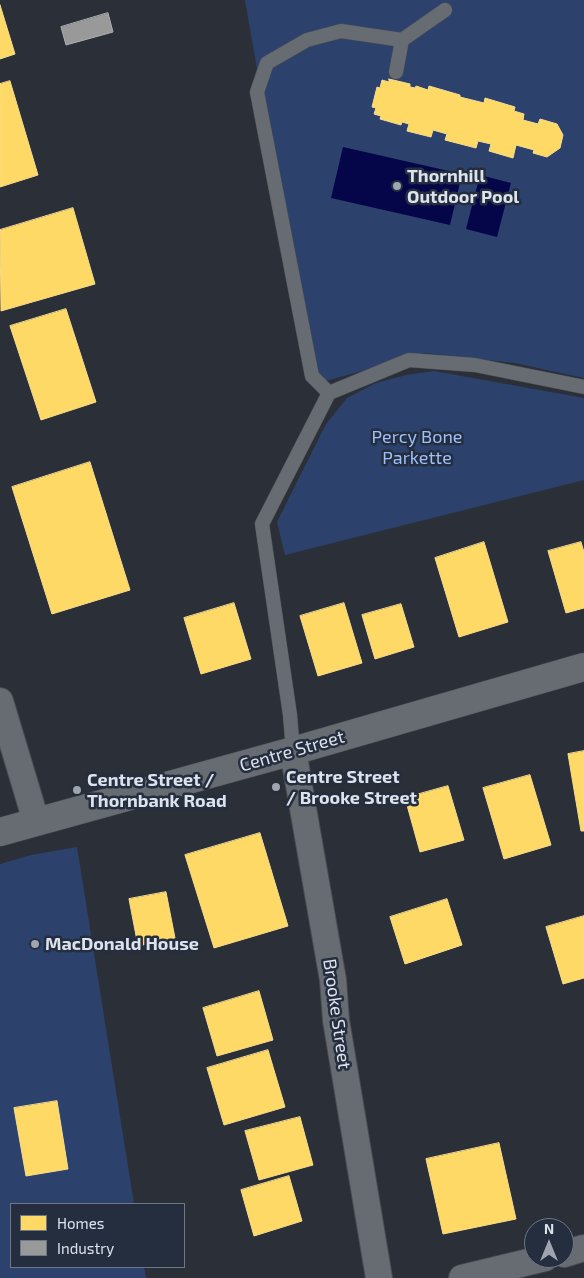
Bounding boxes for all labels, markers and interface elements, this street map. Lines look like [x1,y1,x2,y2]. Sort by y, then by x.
place label: Thornhill Outdoor Pool [407,165,519,208]
marker: Thornhill Outdoor Pool [391,180,403,192]
park label: Percy Bone Parkette [371,426,463,468]
street label: Centre Street [237,726,347,776]
place label: Centre Street / Brooke Street [286,766,417,809]
place label: Centre Street / Thornbank Road [87,769,227,812]
marker: Centre Street / Brooke Street [270,781,282,793]
marker: Centre Street / Thornbank Road [71,784,83,796]
place label: MacDonald House [45,933,199,955]
marker: MacDonald House [29,938,41,950]
street label: Brooke Street [319,957,355,1071]
legend [10,1203,185,1268]
text: Homes [57,1214,104,1232]
north arrow [524,1218,574,1268]
text: N [544,1220,554,1237]
text: Industry [57,1239,114,1257]

